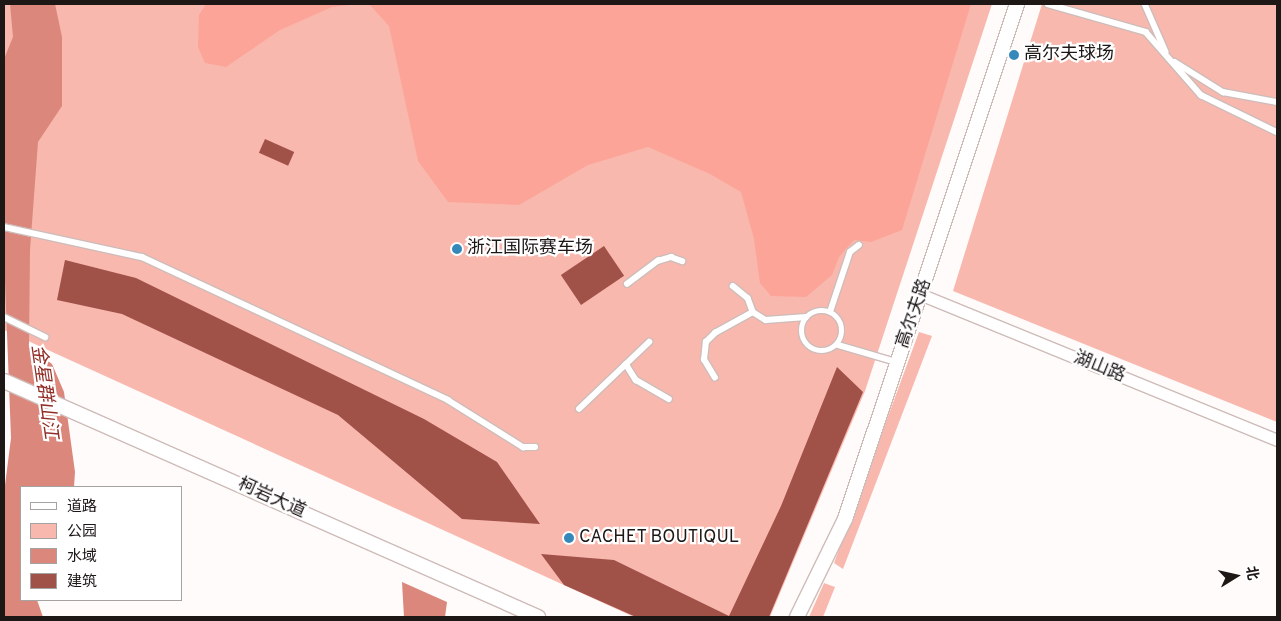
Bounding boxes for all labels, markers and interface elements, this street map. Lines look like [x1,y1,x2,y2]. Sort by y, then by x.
place label: 高尔夫球场 [1024,44,1114,66]
marker: 高尔夫球场 [1008,49,1020,61]
place label: 浙江国际赛车场 [467,238,593,260]
marker: 浙江国际赛车场 [451,243,463,255]
street label: 高尔夫路 [893,276,937,352]
water label: 金星群山江 [25,343,61,441]
street label: 湖山路 [1070,348,1128,388]
street label: 柯岩大道 [234,474,308,524]
legend [20,486,182,601]
text: 道路 [67,498,97,517]
text: 公园 [67,523,97,542]
place label: CACHET BOUTIQUL [579,527,740,549]
marker: CACHET BOUTIQUL [563,532,575,544]
text: 水域 [67,548,97,567]
north arrow [1211,551,1261,601]
text: 北 [1242,565,1261,582]
text: 建筑 [67,573,97,592]

